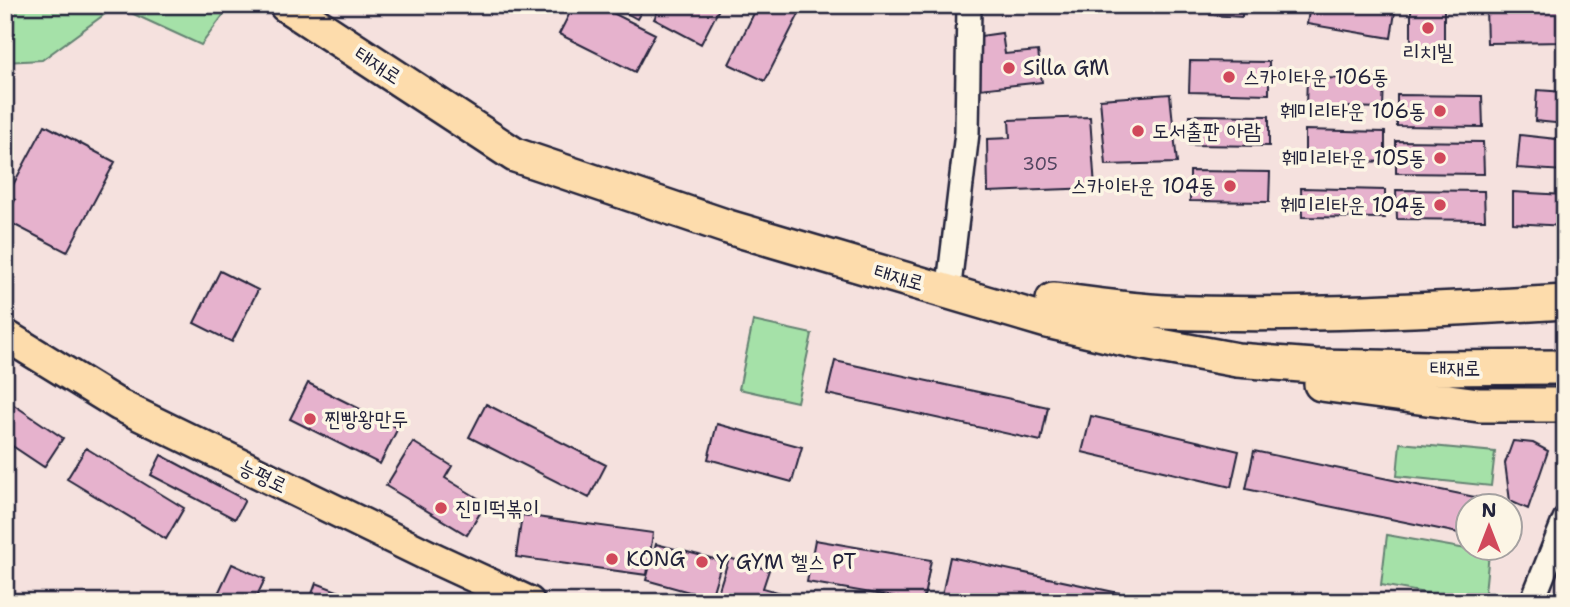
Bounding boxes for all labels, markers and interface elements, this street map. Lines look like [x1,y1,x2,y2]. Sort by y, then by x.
marker: 리치빌 [1420,20,1436,36]
place label: 리치빌 [1403,38,1453,66]
street label: 태재로 [349,39,407,91]
place label: Silla GM [1023,54,1109,82]
marker: Silla GM [1001,60,1017,76]
place label: 스카이타운 106동 [1243,63,1389,91]
marker: 스카이타운 106동 [1221,69,1237,85]
place label: 훼미리타운 106동 [1280,97,1426,125]
marker: 훼미리타운 106동 [1432,103,1448,119]
place label: 도서출판 아람 [1152,117,1261,145]
marker: 도서출판 아람 [1130,123,1146,139]
place label: 훼미리타운 105동 [1282,144,1426,172]
marker: 훼미리타운 105동 [1432,150,1448,166]
house number: 305 [1022,152,1058,176]
place label: 스카이타운 104동 [1070,172,1216,200]
marker: 스카이타운 104동 [1222,178,1238,194]
place label: 훼미리타운 104동 [1280,191,1426,219]
marker: 훼미리타운 104동 [1432,197,1448,213]
street label: 태재로 [871,257,927,297]
street label: 태재로 [1430,354,1480,382]
place label: 찐빵왕만두 [324,405,409,433]
marker: 찐빵왕만두 [302,411,318,427]
street label: 능평로 [234,452,292,500]
north arrow [1454,491,1524,562]
place label: 진미떡볶이 [455,494,540,522]
text: N [1481,498,1497,523]
marker: 진미떡볶이 [433,500,449,516]
place label: KONG [626,545,686,573]
place label: Y GYM 헬스 PT [716,548,856,576]
marker: KONG [604,551,620,567]
marker: Y GYM 헬스 PT [694,554,710,570]

